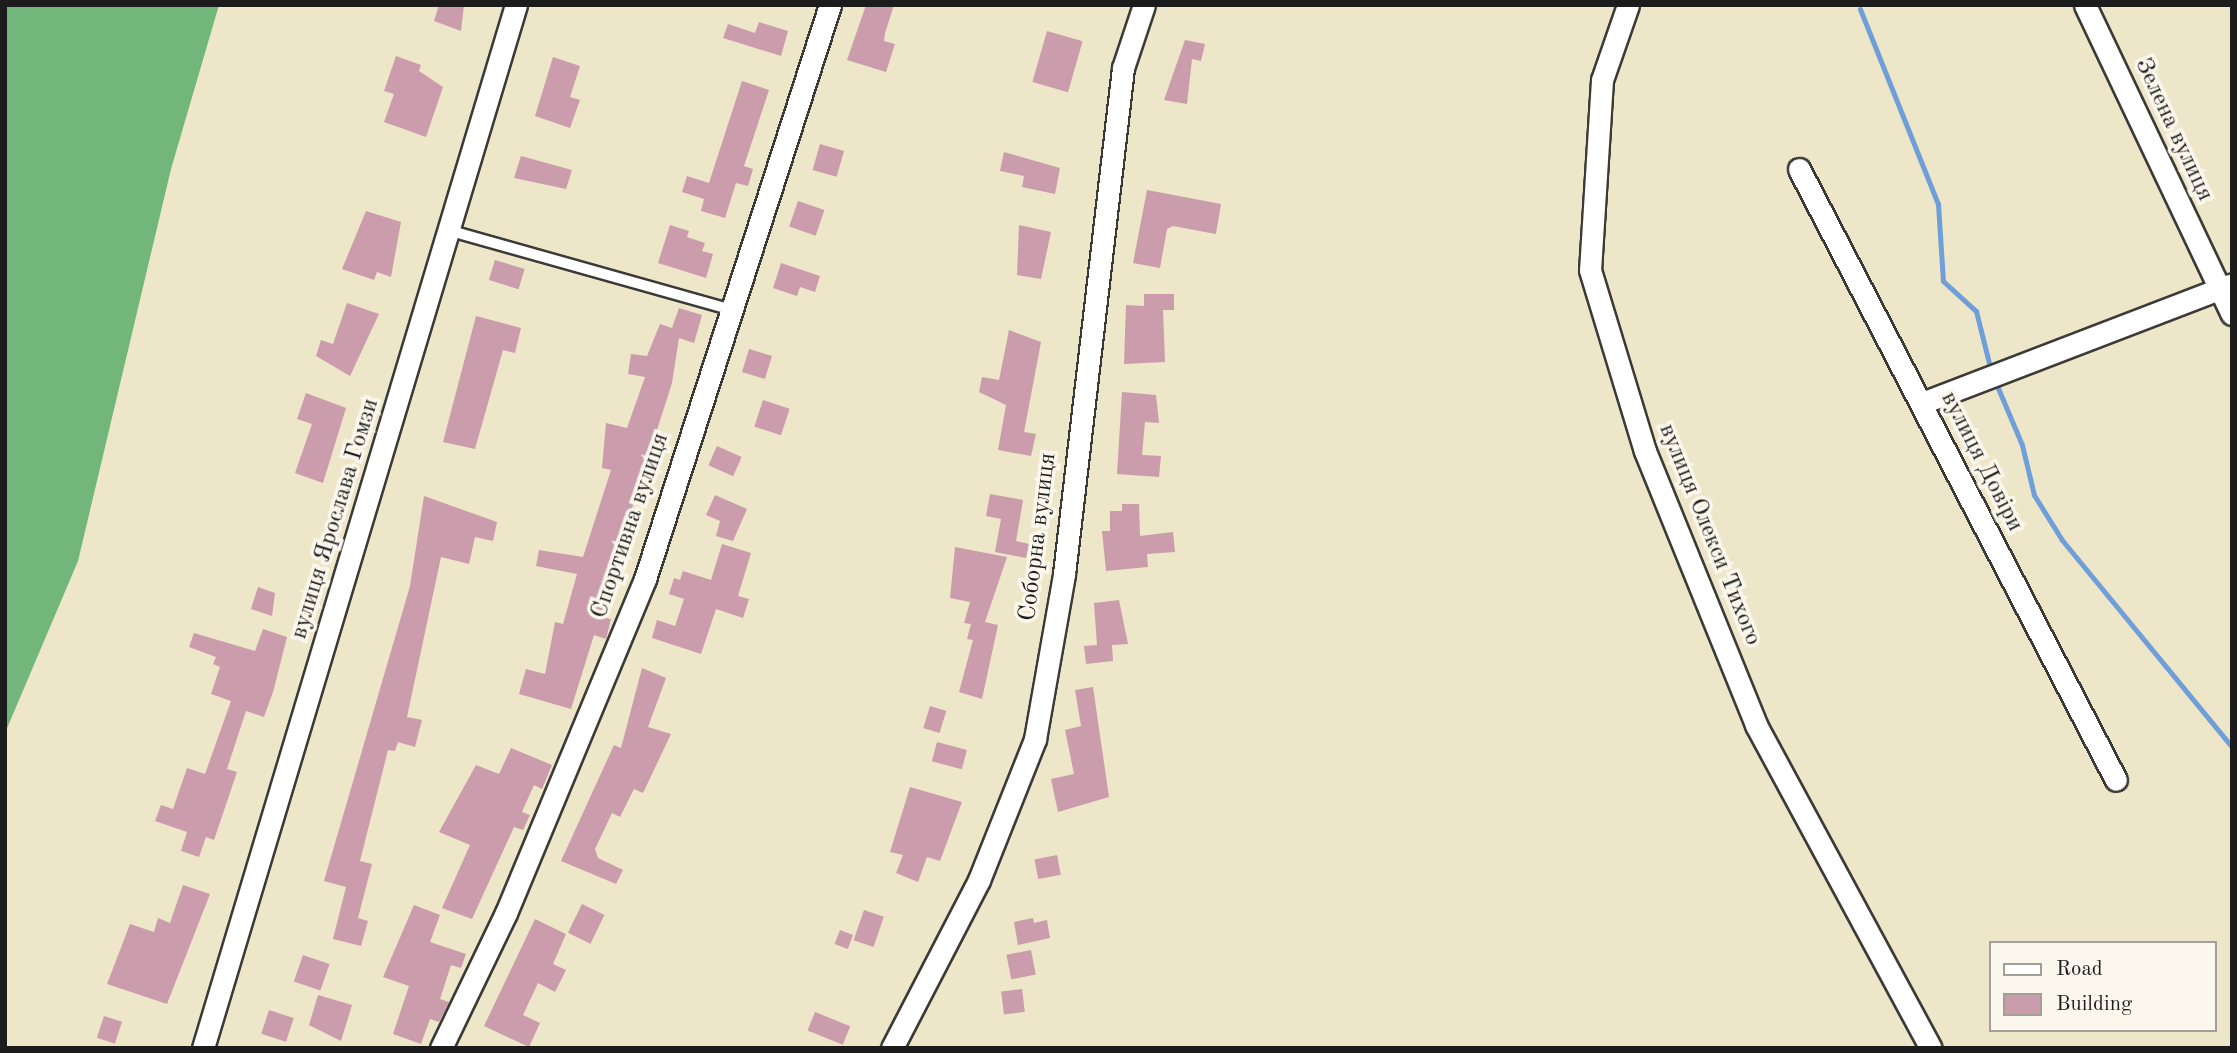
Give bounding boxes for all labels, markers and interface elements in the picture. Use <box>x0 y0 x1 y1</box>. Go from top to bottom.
street label: Зелена вулиця <box>2127 54 2219 206</box>
street label: вулиця Довіри <box>1933 387 2029 537</box>
street label: вулиця Ярослава Гомзи <box>286 395 386 643</box>
street label: вулиця Олекси Тихого <box>1651 420 1767 650</box>
street label: Спортивна вулиця <box>586 429 676 623</box>
street label: Соборна вулиця <box>1014 451 1064 623</box>
legend <box>1988 941 2216 1032</box>
text: Road <box>2056 959 2103 980</box>
text: Building <box>2056 994 2132 1015</box>

